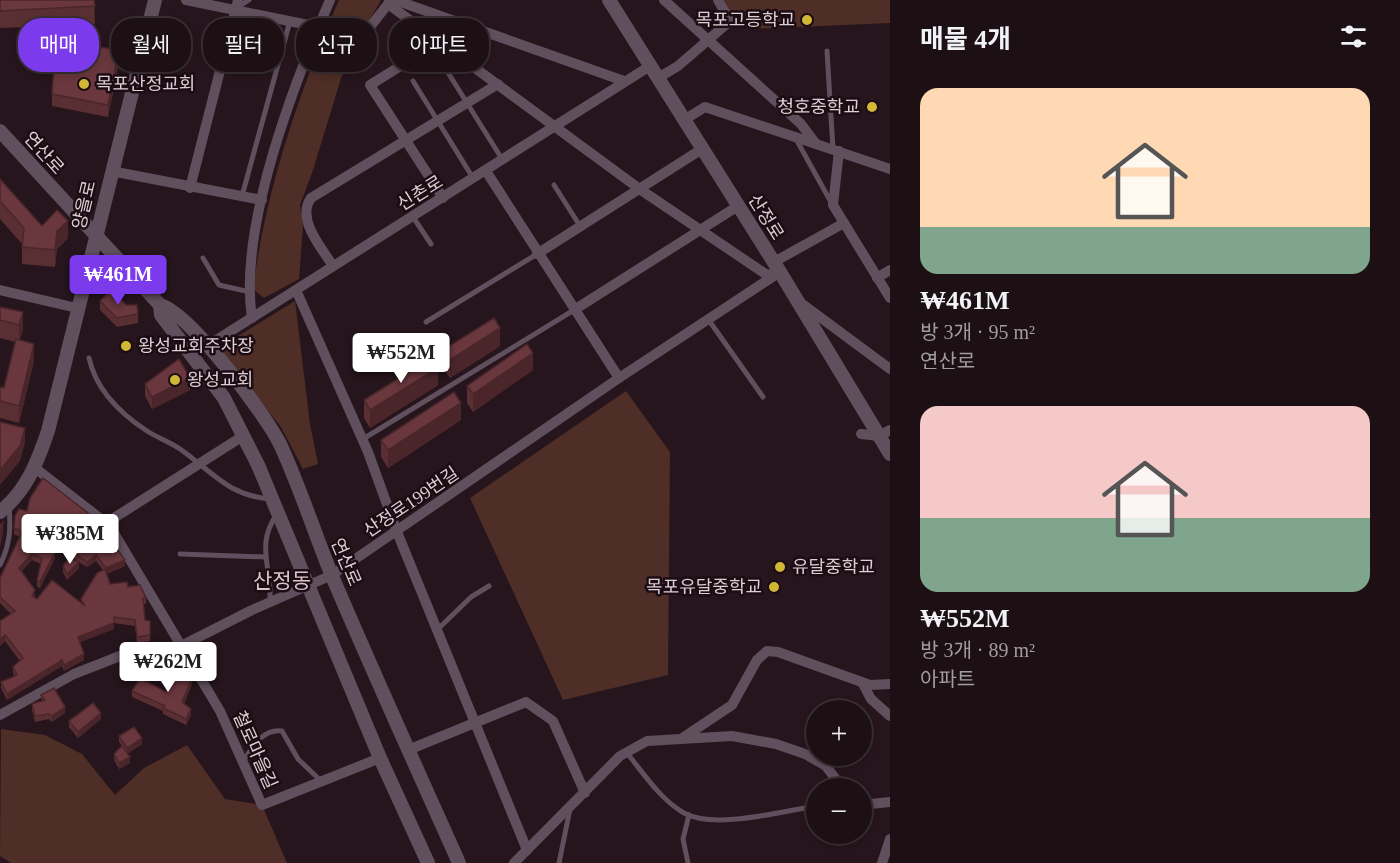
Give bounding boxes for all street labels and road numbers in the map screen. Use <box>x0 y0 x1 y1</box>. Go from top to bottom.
street label: 연산로 <box>20 128 68 178</box>
street label: 신촌로 <box>394 171 446 215</box>
street label: 양을로 <box>69 179 99 231</box>
street label: 산정로 <box>744 191 788 243</box>
street label: 산정로199번길 <box>360 463 462 541</box>
street label: 연산로 <box>327 535 365 589</box>
street label: 철로마을길 <box>229 708 281 792</box>

